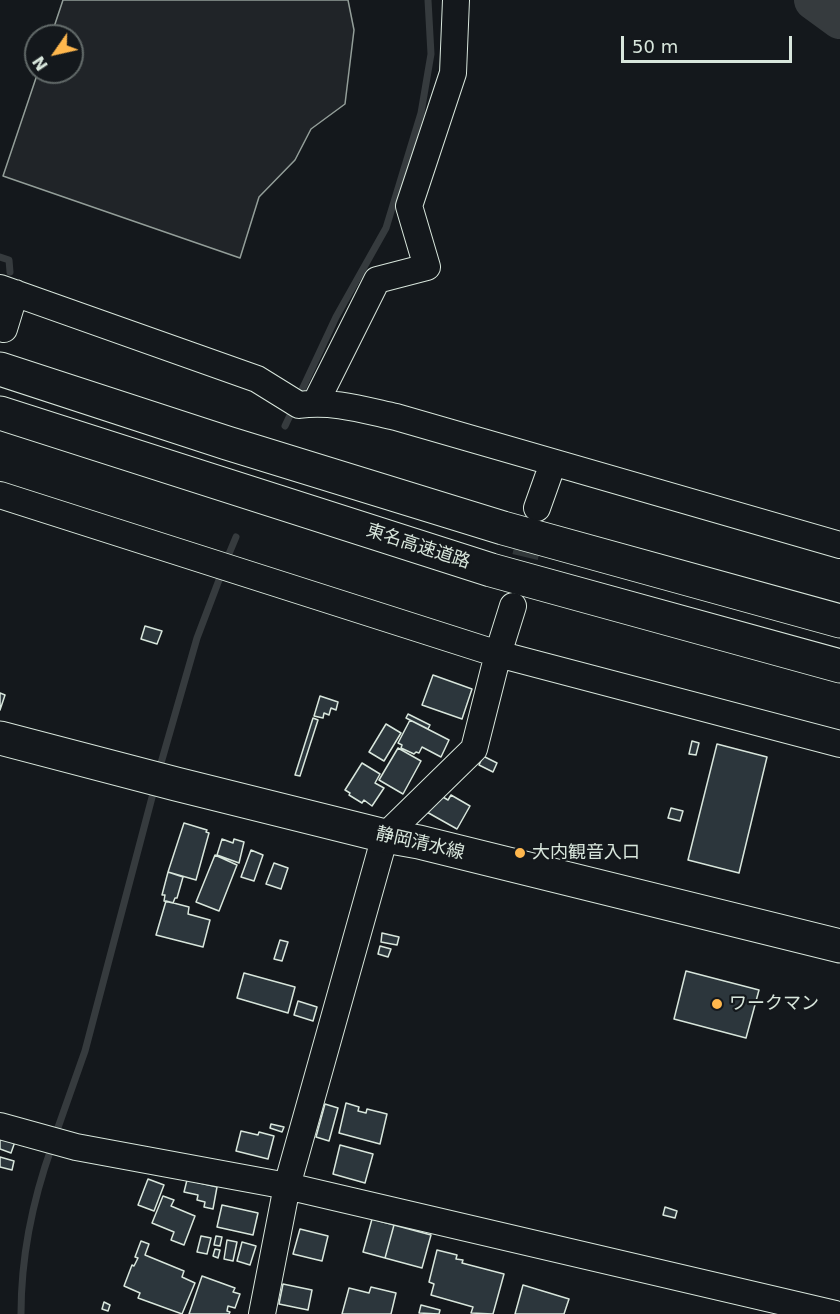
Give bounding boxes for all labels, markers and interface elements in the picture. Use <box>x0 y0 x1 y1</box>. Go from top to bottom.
north arrow <box>24 24 84 84</box>
scale bar <box>624 24 795 62</box>
text: 50 m <box>632 36 678 57</box>
text: N <box>29 52 52 74</box>
street label: 東名高速道路 <box>363 520 473 574</box>
street label: 静岡清水線 <box>374 823 466 865</box>
place label: 大内観音入口 <box>532 842 640 864</box>
marker: 大内観音入口 <box>513 846 527 860</box>
place label: ワークマン <box>729 993 819 1015</box>
marker: ワークマン <box>710 997 724 1011</box>

